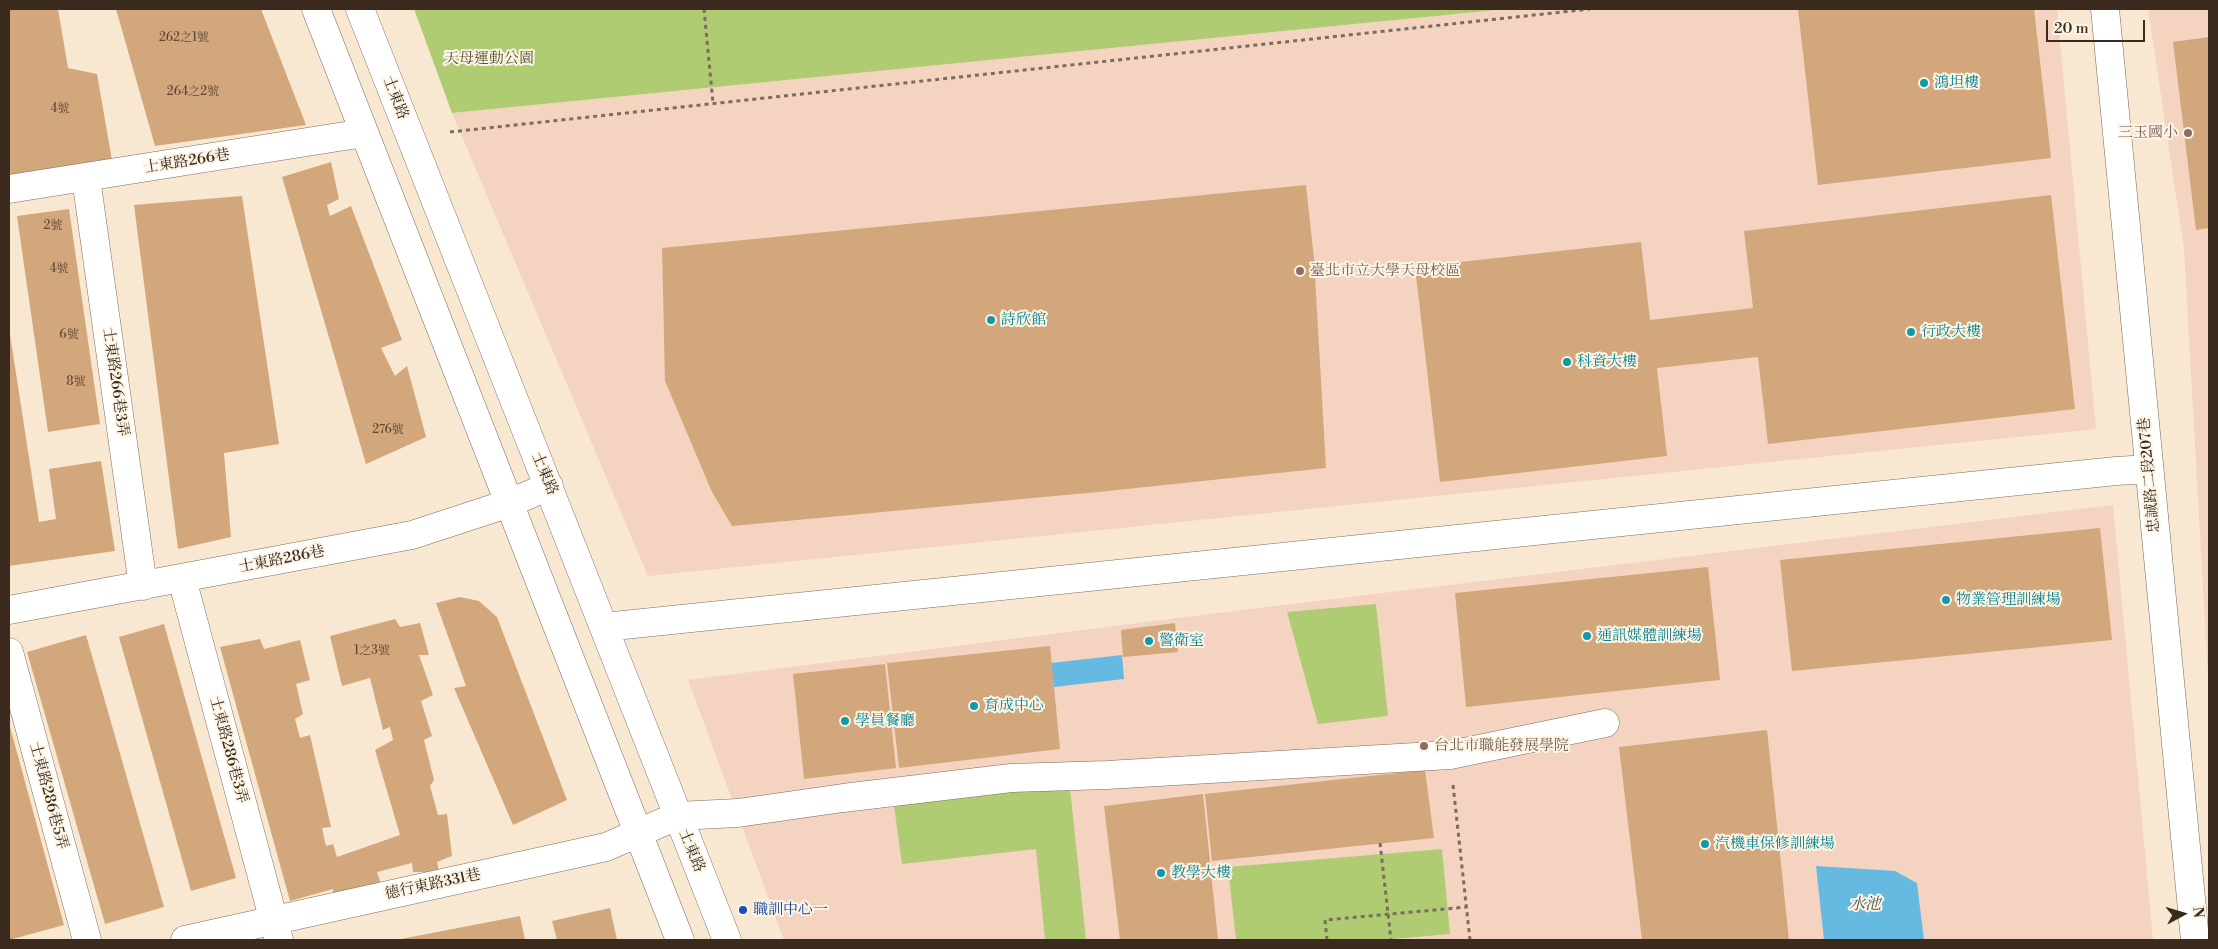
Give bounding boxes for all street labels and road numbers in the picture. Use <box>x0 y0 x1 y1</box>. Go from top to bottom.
street label: 士東路 <box>379 74 411 122</box>
street label: 士東路266巷 <box>143 146 231 178</box>
street label: 士東路266巷3弄 <box>98 326 132 438</box>
street label: 忠誠路二段207巷 <box>2136 416 2164 534</box>
street label: 士東路 <box>527 450 561 498</box>
street label: 士東路286巷 <box>238 543 326 577</box>
street label: 士東路286巷3弄 <box>205 694 251 806</box>
street label: 士東路286巷5弄 <box>25 740 71 852</box>
street label: 士東路 <box>674 827 708 875</box>
street label: 德行東路331巷 <box>383 866 483 904</box>

